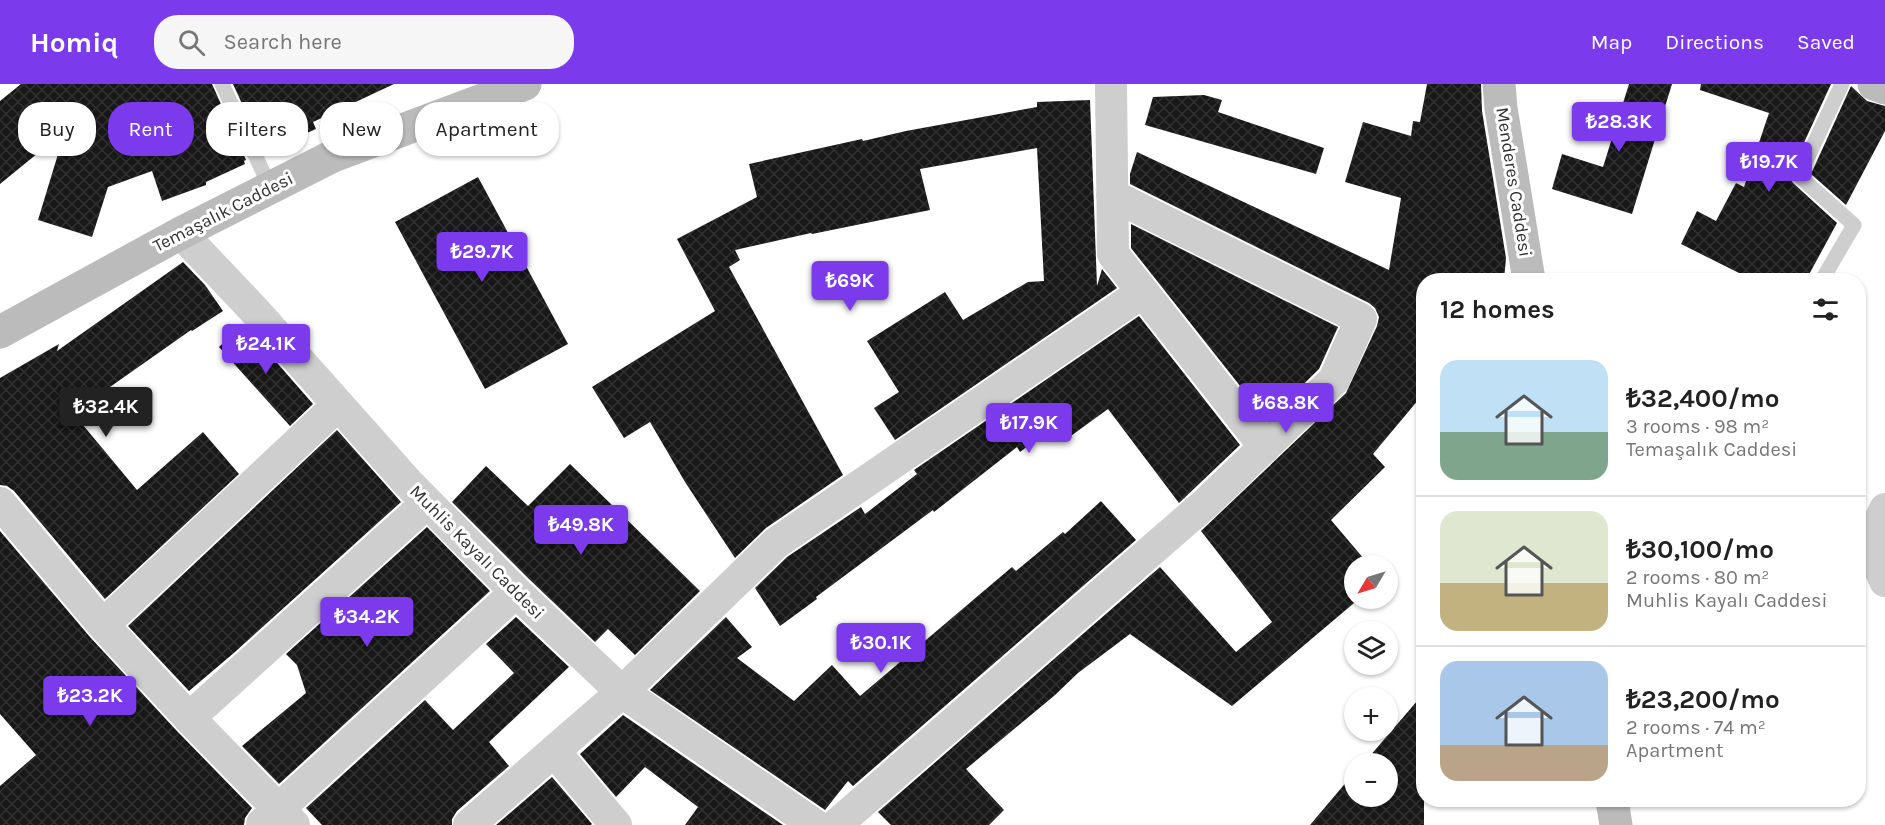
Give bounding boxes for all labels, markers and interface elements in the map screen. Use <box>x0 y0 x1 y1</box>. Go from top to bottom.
search box <box>154 15 574 69</box>
text: Homiq <box>30 26 118 59</box>
icon: search <box>175 26 208 59</box>
text: Search here <box>223 29 342 55</box>
text: Map <box>1591 30 1632 54</box>
text: Directions <box>1665 30 1764 54</box>
text: Saved <box>1797 30 1855 54</box>
chip: Buy <box>18 102 96 156</box>
chip: Rent <box>108 102 194 156</box>
chip: Filters <box>206 102 308 156</box>
chip: New <box>320 102 403 156</box>
chip: Apartment <box>415 102 559 156</box>
pin: ₺28.3K <box>1570 102 1668 153</box>
street label: Menderes Caddesi <box>1491 106 1537 258</box>
text: ₺28.3K <box>1586 110 1652 133</box>
pin: ₺19.7K <box>1720 142 1818 193</box>
text: ₺19.7K <box>1740 150 1798 173</box>
street label: Temaşalık Caddesi <box>149 167 297 257</box>
pin: ₺29.7K <box>433 232 531 283</box>
text: ₺29.7K <box>450 240 514 263</box>
pin: ₺69K <box>814 261 886 312</box>
text: ₺69K <box>826 269 874 292</box>
icon: filters <box>1809 293 1842 326</box>
text: 12 homes <box>1440 294 1555 325</box>
pin: ₺24.1K <box>217 324 315 375</box>
text: ₺24.1K <box>236 332 296 355</box>
pin: ₺68.8K <box>1237 383 1335 434</box>
text: ₺32,400/mo <box>1626 383 1779 414</box>
icon: home <box>1488 384 1560 456</box>
pin: ₺32.4K <box>57 387 155 438</box>
text: ₺68.8K <box>1253 391 1319 414</box>
text: ₺32.4K <box>73 395 139 418</box>
pin: ₺17.9K <box>980 403 1078 454</box>
text: ₺17.9K <box>1000 411 1058 434</box>
text: 3 rooms · 98 m² <box>1626 415 1769 438</box>
text: Temaşalık Caddesi <box>1626 438 1797 461</box>
street label: Muhlis Kayalı Caddesi <box>405 480 549 624</box>
pin: ₺49.8K <box>532 505 630 556</box>
text: ₺49.8K <box>548 513 614 536</box>
text: ₺30,100/mo <box>1626 534 1774 565</box>
icon: home <box>1488 535 1560 607</box>
north arrow <box>1344 555 1398 609</box>
map controls <box>1344 555 1398 807</box>
text: 2 rooms · 80 m² <box>1626 566 1769 589</box>
text: Muhlis Kayalı Caddesi <box>1626 589 1827 612</box>
pin: ₺34.2K <box>318 597 416 648</box>
text: ₺34.2K <box>334 605 400 628</box>
button: layers <box>1344 621 1398 675</box>
pin: ₺30.1K <box>832 623 930 674</box>
text: ₺30.1K <box>850 631 912 654</box>
pin: ₺23.2K <box>41 676 139 727</box>
text: ₺23.2K <box>57 684 123 707</box>
text: ₺23,200/mo <box>1626 684 1780 715</box>
icon: home <box>1488 685 1560 757</box>
button: + <box>1344 687 1398 741</box>
text: 2 rooms · 74 m² <box>1626 716 1766 739</box>
text: Apartment <box>1626 739 1724 762</box>
button: − <box>1344 753 1398 807</box>

